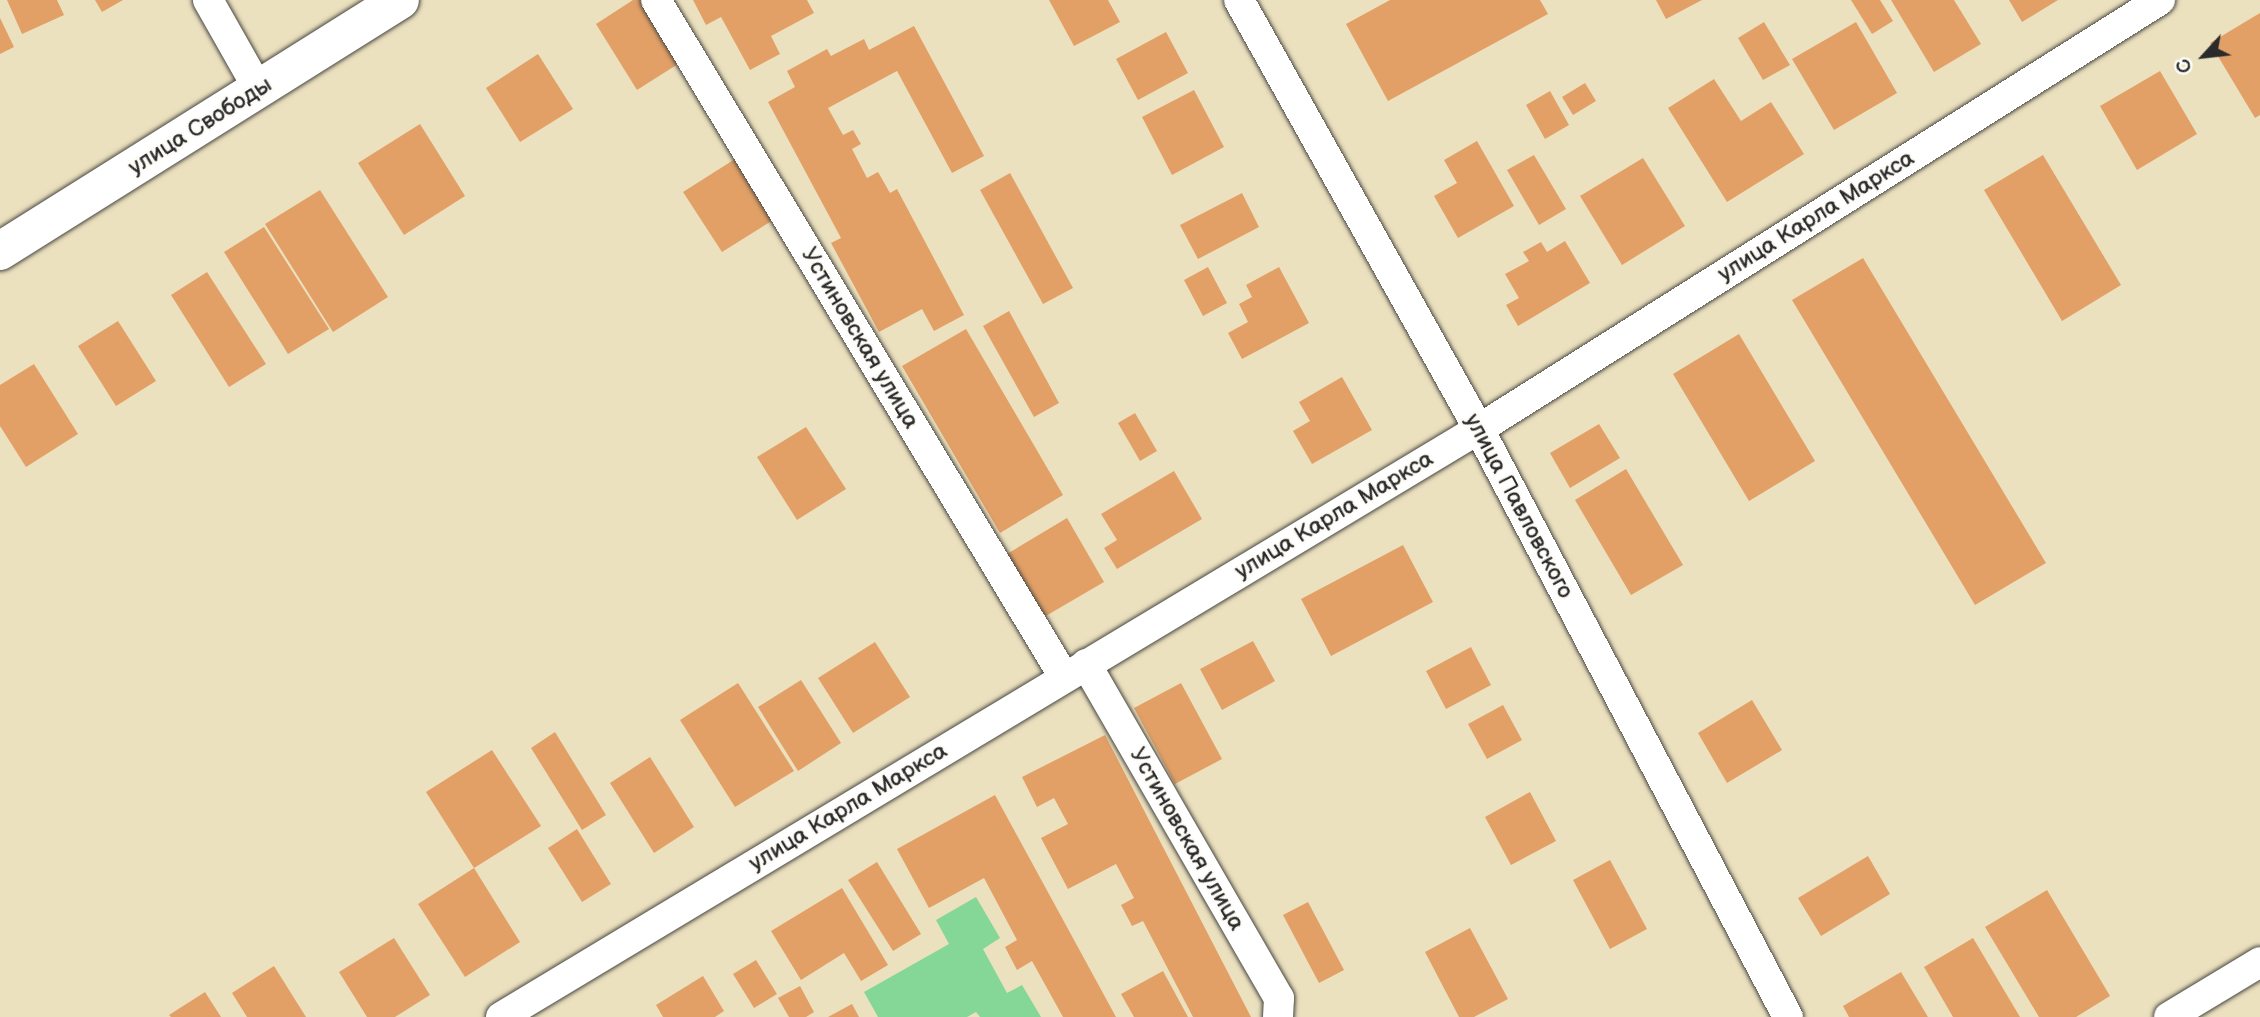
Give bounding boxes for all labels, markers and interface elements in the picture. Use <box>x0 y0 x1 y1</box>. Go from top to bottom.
north arrow <box>2169 21 2239 91</box>
text: С <box>2172 55 2198 77</box>
street label: улица Свободы <box>123 71 277 181</box>
street label: улица Карла Маркса <box>1713 144 1919 288</box>
street label: Устиновская улица <box>795 243 925 433</box>
street label: улица Павловского <box>1459 409 1579 603</box>
street label: улица Карла Маркса <box>1230 445 1438 585</box>
street label: улица Карла Маркса <box>744 737 952 877</box>
street label: Устиновская улица <box>1123 743 1251 935</box>

